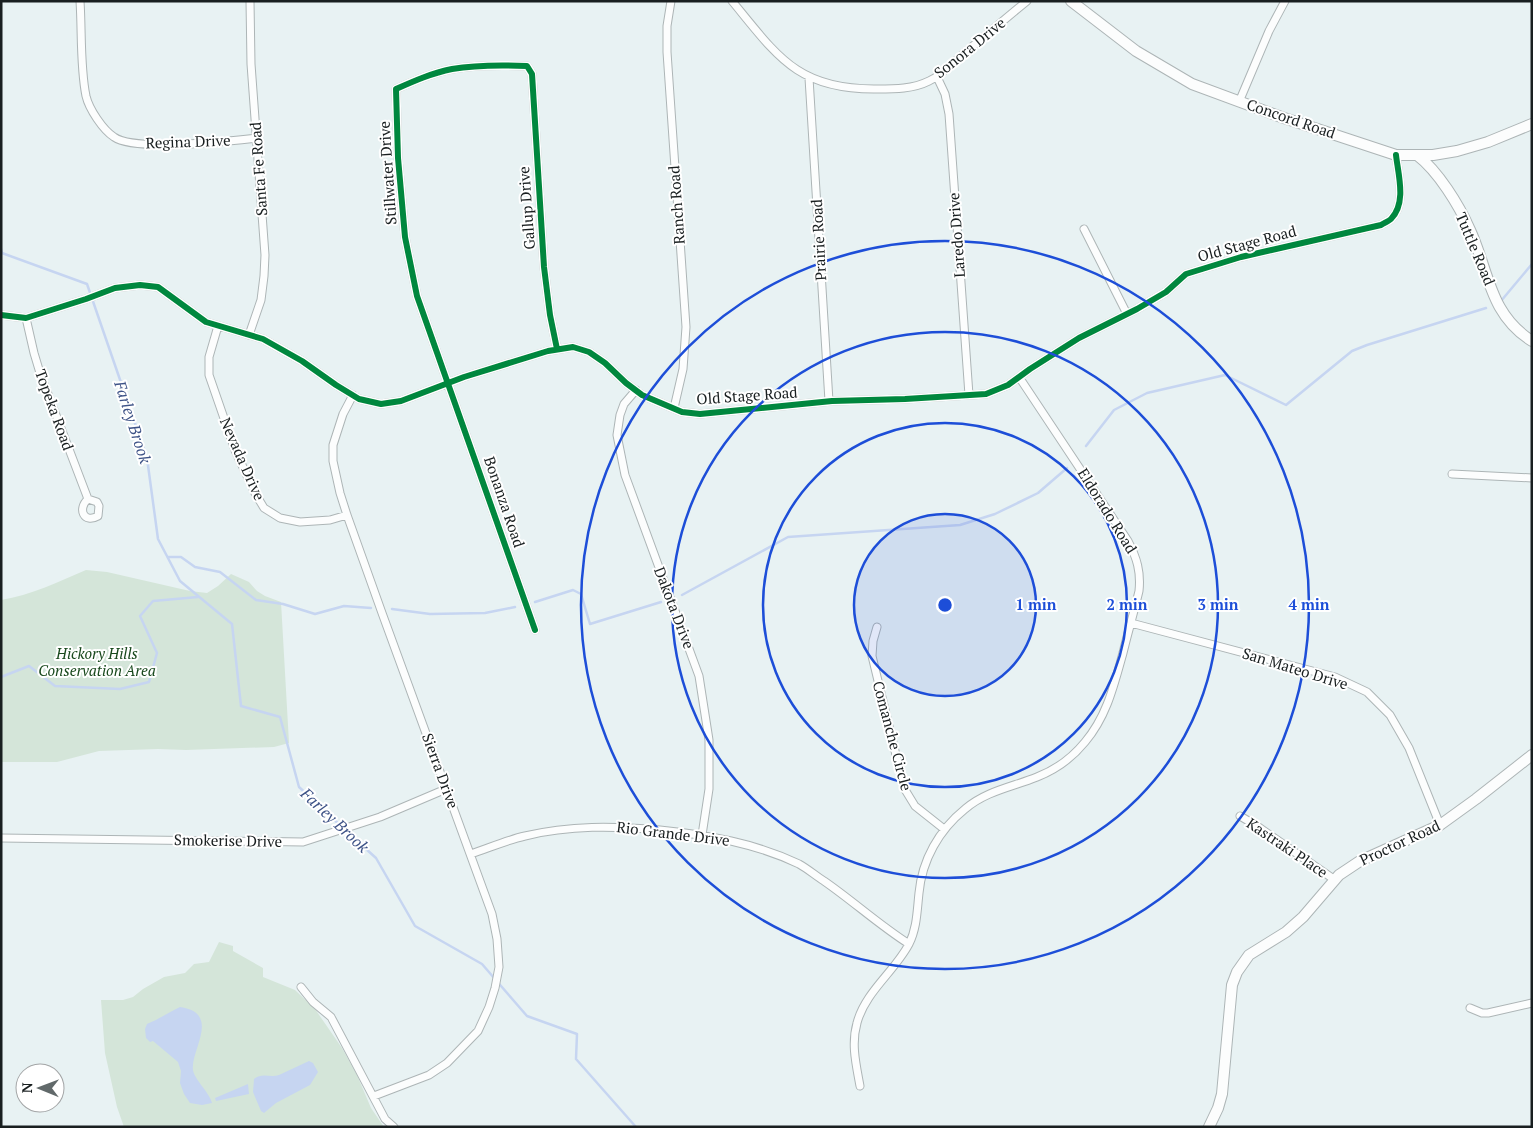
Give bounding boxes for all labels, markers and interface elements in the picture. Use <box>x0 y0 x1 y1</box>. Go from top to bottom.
street label: Sonora Drive <box>930 12 1009 82</box>
street label: Concord Road <box>1244 94 1338 143</box>
street label: Santa Fe Road <box>245 121 271 217</box>
street label: Stillwater Drive <box>373 121 401 226</box>
street label: Regina Drive <box>145 130 231 152</box>
street label: Ranch Road <box>663 165 689 245</box>
street label: Gallup Drive <box>513 166 539 250</box>
street label: Laredo Drive <box>943 192 969 278</box>
street label: Prairie Road <box>806 199 830 281</box>
street label: Tuttle Road <box>1452 209 1500 288</box>
street label: Old Stage Road <box>1195 220 1298 266</box>
street label: Topeka Road <box>31 366 79 453</box>
water label: Farley Brook <box>109 377 157 467</box>
street label: Old Stage Road <box>696 381 798 409</box>
street label: Nevada Drive <box>216 414 270 503</box>
street label: Bonanza Road <box>480 454 530 550</box>
street label: Eldorado Road <box>1074 464 1142 557</box>
street label: Dakota Drive <box>650 564 700 652</box>
text: 1 min <box>1015 594 1057 614</box>
text: 2 min <box>1106 594 1148 614</box>
text: 3 min <box>1197 594 1239 614</box>
text: 4 min <box>1288 594 1330 614</box>
centre of rings <box>936 596 954 614</box>
street label: San Mateo Drive <box>1240 642 1351 694</box>
park label: Hickory Hills Conservation Area <box>38 643 156 680</box>
street label: Comanche Circle <box>869 679 917 793</box>
street label: Sierra Drive <box>418 730 464 811</box>
water label: Farley Brook <box>295 782 374 858</box>
street label: Kastraki Place <box>1243 813 1332 882</box>
street label: Proctor Road <box>1356 815 1443 869</box>
street label: Rio Grande Drive <box>615 816 731 850</box>
street label: Smokerise Drive <box>174 829 282 851</box>
north arrow <box>15 1063 65 1113</box>
text: N <box>17 1082 36 1093</box>

